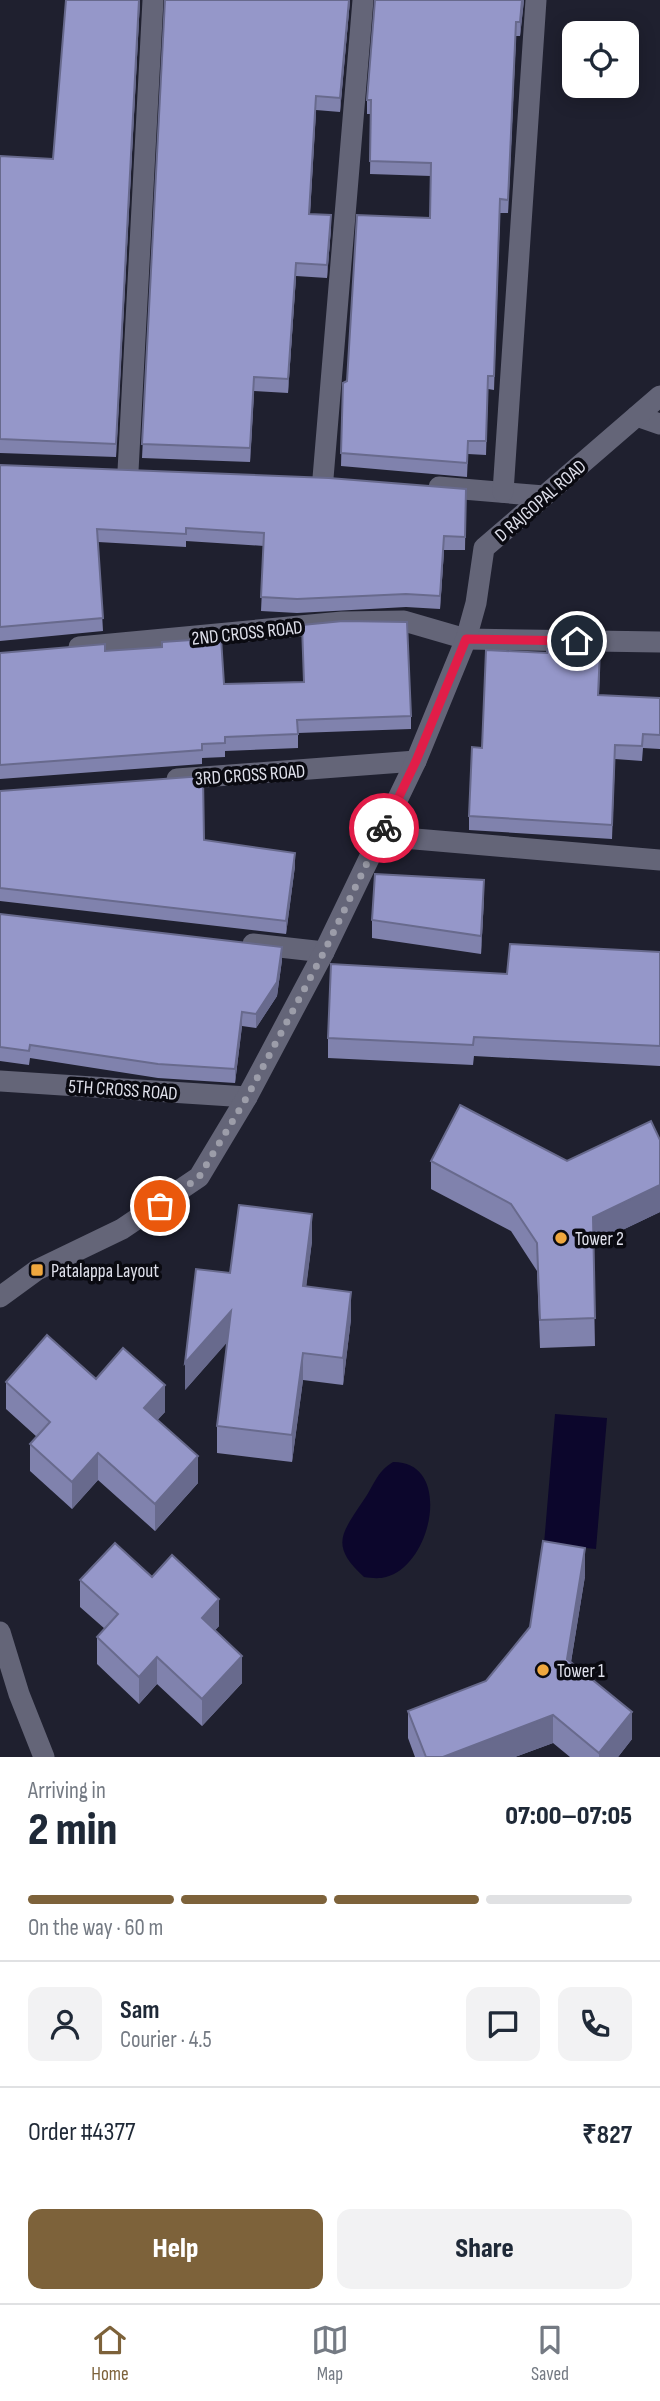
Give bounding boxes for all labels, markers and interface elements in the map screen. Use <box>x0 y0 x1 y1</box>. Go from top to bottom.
map controls <box>562 21 639 98</box>
button: locate <box>562 21 639 98</box>
street label: D RAJGOPAL ROAD <box>491 455 591 547</box>
pin <box>547 611 607 671</box>
street label: 2ND CROSS ROAD <box>191 616 304 651</box>
icon: home <box>558 622 596 660</box>
street label: 3RD CROSS ROAD <box>194 760 306 791</box>
courier <box>349 793 419 863</box>
icon: bike <box>365 809 403 847</box>
street label: 5TH CROSS ROAD <box>67 1075 178 1106</box>
pin <box>130 1176 190 1236</box>
icon: bag <box>141 1187 179 1225</box>
place label: Tower 2 <box>575 1228 624 1251</box>
marker: Tower 2 <box>553 1230 569 1246</box>
place label: Patalappa Layout <box>51 1260 159 1283</box>
marker: Patalappa Layout <box>29 1262 45 1278</box>
place label: Tower 1 <box>557 1660 605 1683</box>
marker: Tower 1 <box>535 1662 551 1678</box>
text: Arriving in <box>28 1777 106 1805</box>
text: 07:00–07:05 <box>505 1801 632 1832</box>
text: 2 min <box>28 1803 117 1858</box>
text: On the way · 60 m <box>28 1914 163 1942</box>
button: person <box>28 1987 102 2061</box>
button: chat <box>466 1987 540 2061</box>
button: phone <box>558 1987 632 2061</box>
text: Sam <box>120 1995 160 2026</box>
text: Courier · 4.5 <box>120 2026 212 2054</box>
text: Order #4377 <box>28 2117 135 2148</box>
text: ₹827 <box>582 2120 632 2151</box>
button: Help <box>28 2209 323 2289</box>
button: Share <box>337 2209 632 2289</box>
tab: Home <box>91 2321 129 2386</box>
tab: Map <box>311 2321 349 2386</box>
tab: Saved <box>531 2321 569 2386</box>

